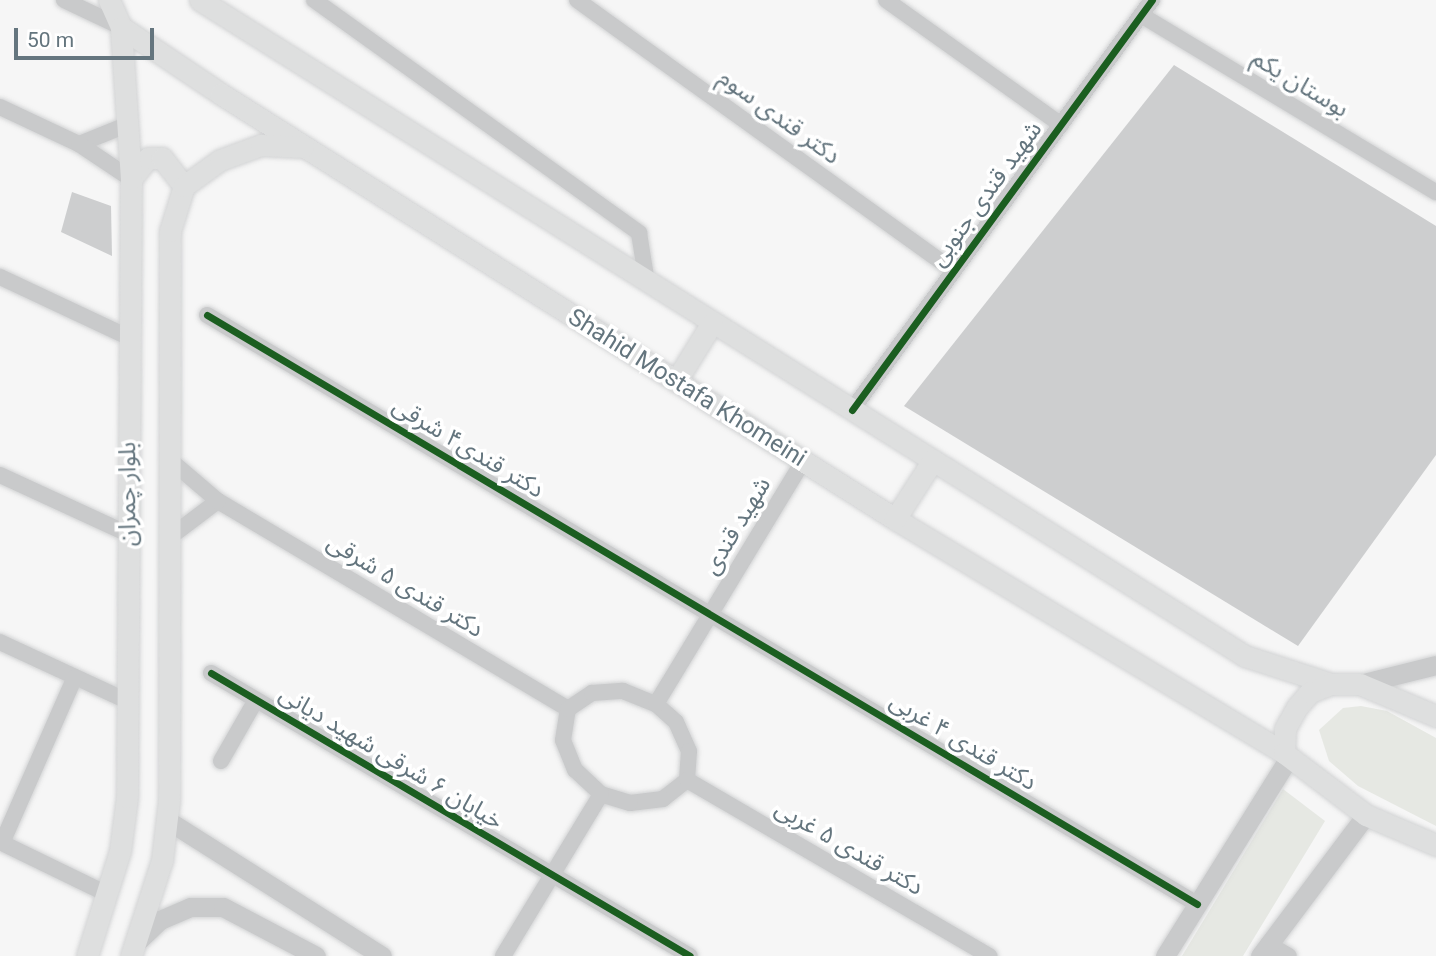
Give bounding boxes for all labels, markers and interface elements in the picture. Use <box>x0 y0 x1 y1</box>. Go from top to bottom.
scale bar <box>18 14 158 58</box>
text: 50 m <box>27 28 74 52</box>
street label: بوستان یکم <box>1246 44 1354 124</box>
street label: دکتر قندی سوم <box>713 63 845 171</box>
street label: شهید قندی جنوبی <box>924 116 1048 272</box>
street label: Shahid Mostafa Khomeini <box>563 303 811 473</box>
street label: دکتر قندی۴ شرقی <box>387 392 549 504</box>
street label: بلوار چمران <box>114 442 142 546</box>
street label: شهید قندی <box>697 472 777 580</box>
street label: دکتر قندی ۵ شرقی <box>322 528 488 644</box>
street label: خیابان ۶ شرقی شهید دیانی <box>274 680 508 836</box>
street label: دکتر قندی ۴ غربی <box>884 687 1042 797</box>
street label: دکتر قندی ۵ غربی <box>770 794 928 902</box>

